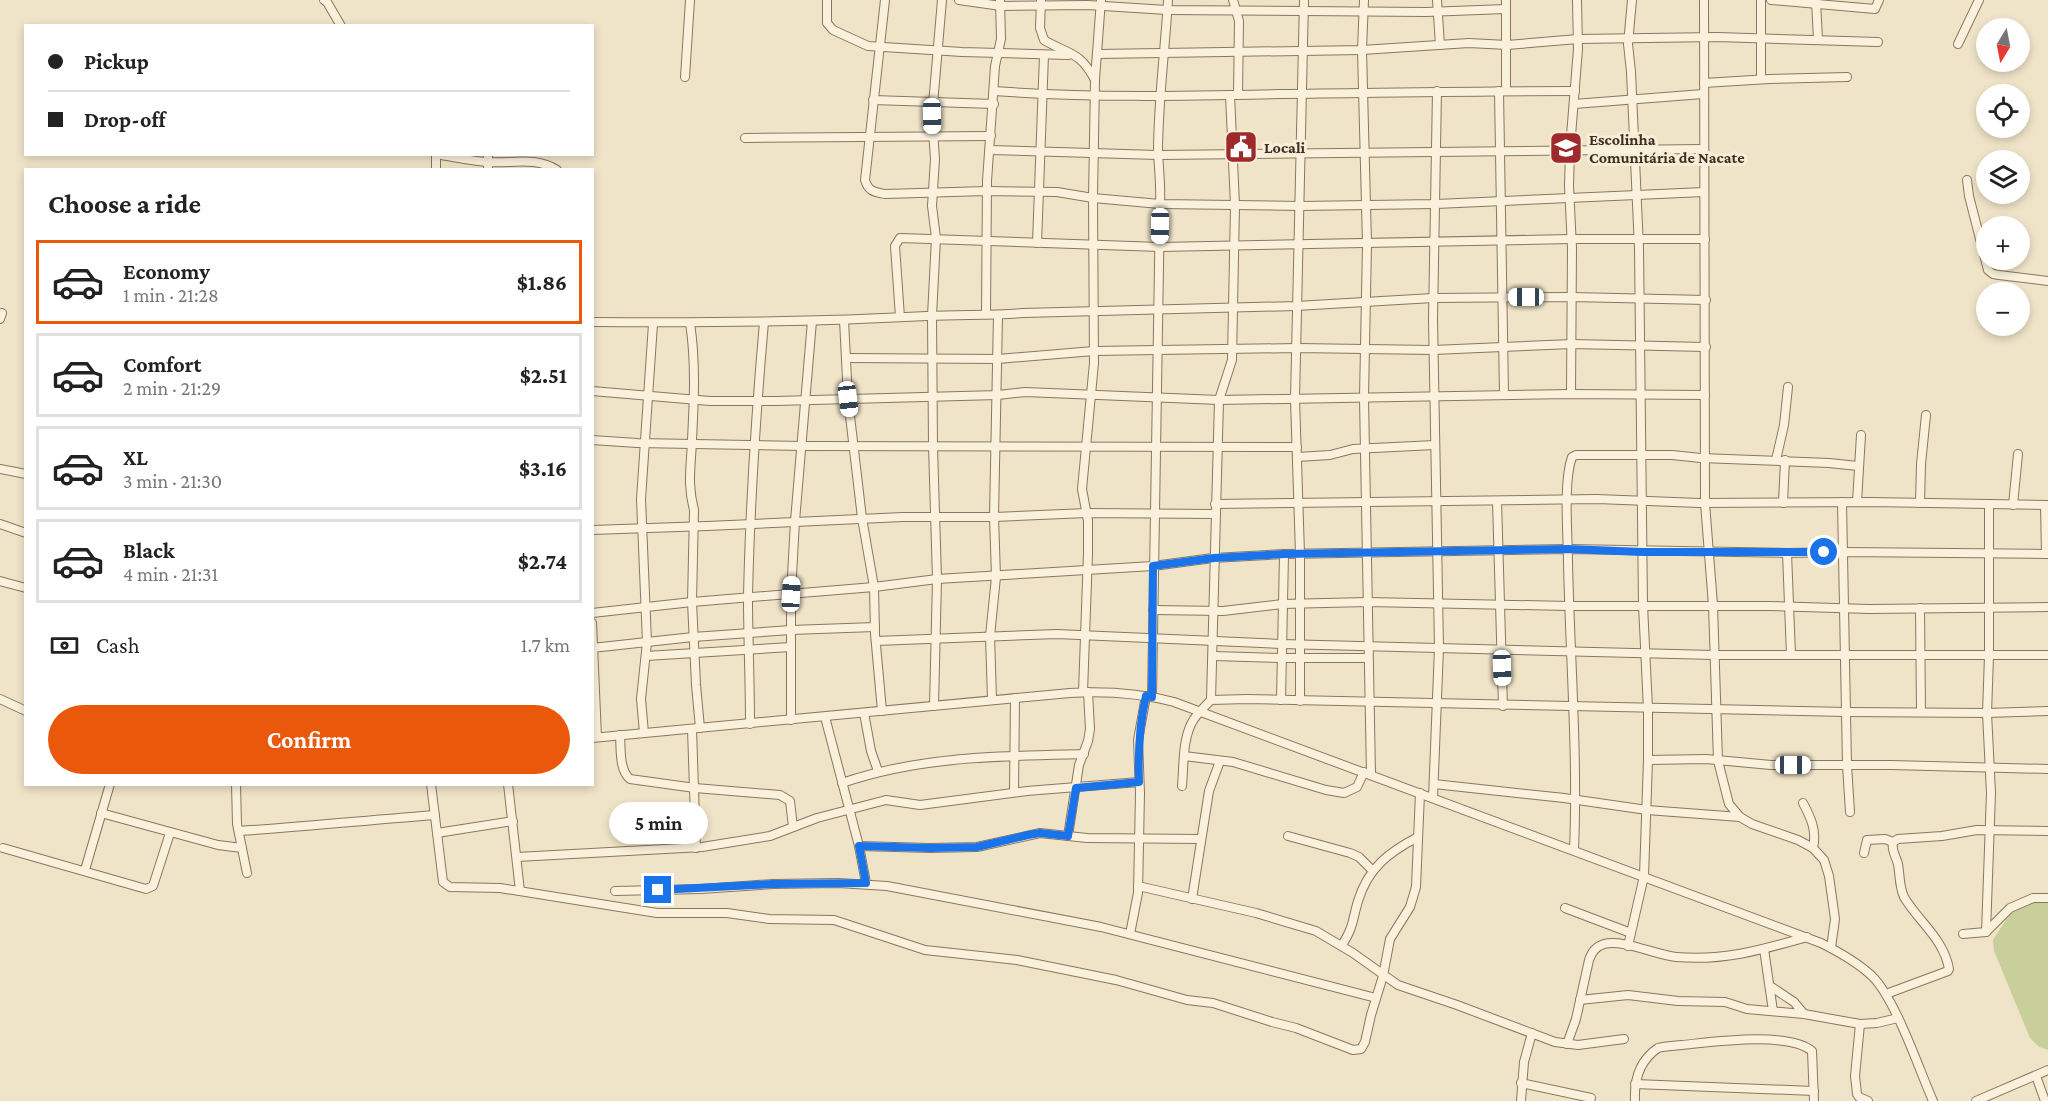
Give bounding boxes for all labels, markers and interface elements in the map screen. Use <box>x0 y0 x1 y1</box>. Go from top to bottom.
north arrow <box>1976 18 2030 72</box>
map controls <box>1976 18 2030 336</box>
text: Pickup <box>84 49 149 74</box>
button: locate <box>1976 84 2030 138</box>
car <box>923 98 941 134</box>
text: Drop-off <box>84 107 166 132</box>
public building icon: Locali <box>1223 129 1259 165</box>
school or university icon: Escolinha Comunitária de Nacate <box>1548 130 1584 166</box>
place label: Escolinha Comunitária de Nacate <box>1589 131 1745 166</box>
place label: Locali <box>1264 139 1306 156</box>
button: layers <box>1976 150 2030 204</box>
text: Choose a ride <box>48 189 201 219</box>
car <box>1151 208 1169 244</box>
button: + <box>1976 216 2030 270</box>
icon: car <box>51 255 105 309</box>
text: Economy <box>123 259 210 284</box>
text: $1.86 <box>517 270 567 295</box>
button: − <box>1976 282 2030 336</box>
text: 1 min · 21:28 <box>123 284 219 306</box>
car <box>1508 288 1544 306</box>
icon: car <box>51 348 105 402</box>
text: Comfort <box>123 352 201 377</box>
text: $2.51 <box>520 363 567 388</box>
text: 2 min · 21:29 <box>123 377 221 399</box>
car <box>837 380 859 418</box>
icon: car <box>51 441 105 495</box>
text: XL <box>123 445 148 470</box>
text: $3.16 <box>519 456 567 481</box>
text: 3 min · 21:30 <box>123 470 222 492</box>
icon: car <box>51 534 105 588</box>
text: Black <box>123 538 175 563</box>
route start <box>1810 538 1837 565</box>
text: $2.74 <box>518 549 567 574</box>
text: 4 min · 21:31 <box>123 563 218 585</box>
car <box>781 576 801 612</box>
icon: cash <box>48 629 81 662</box>
text: Cash <box>96 633 140 658</box>
text: 1.7 km <box>521 634 570 656</box>
car <box>1492 650 1512 686</box>
button: Confirm <box>48 705 570 774</box>
car <box>1775 756 1811 774</box>
callout: 5 min <box>608 803 708 845</box>
text: 5 min <box>635 812 682 834</box>
route end <box>644 876 671 903</box>

